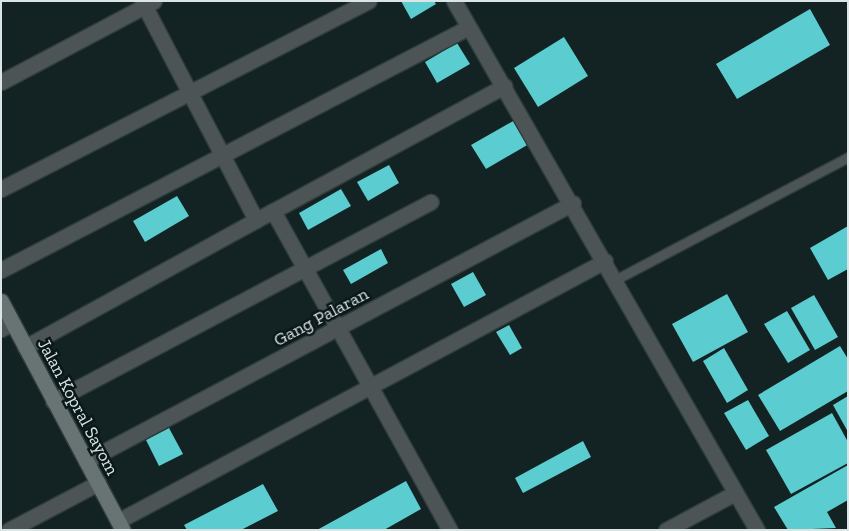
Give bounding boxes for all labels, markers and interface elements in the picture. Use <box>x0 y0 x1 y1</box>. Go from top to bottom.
street label: Gang Palaran <box>270 283 372 351</box>
street label: Jalan Kopral Sayom <box>33 335 123 479</box>

